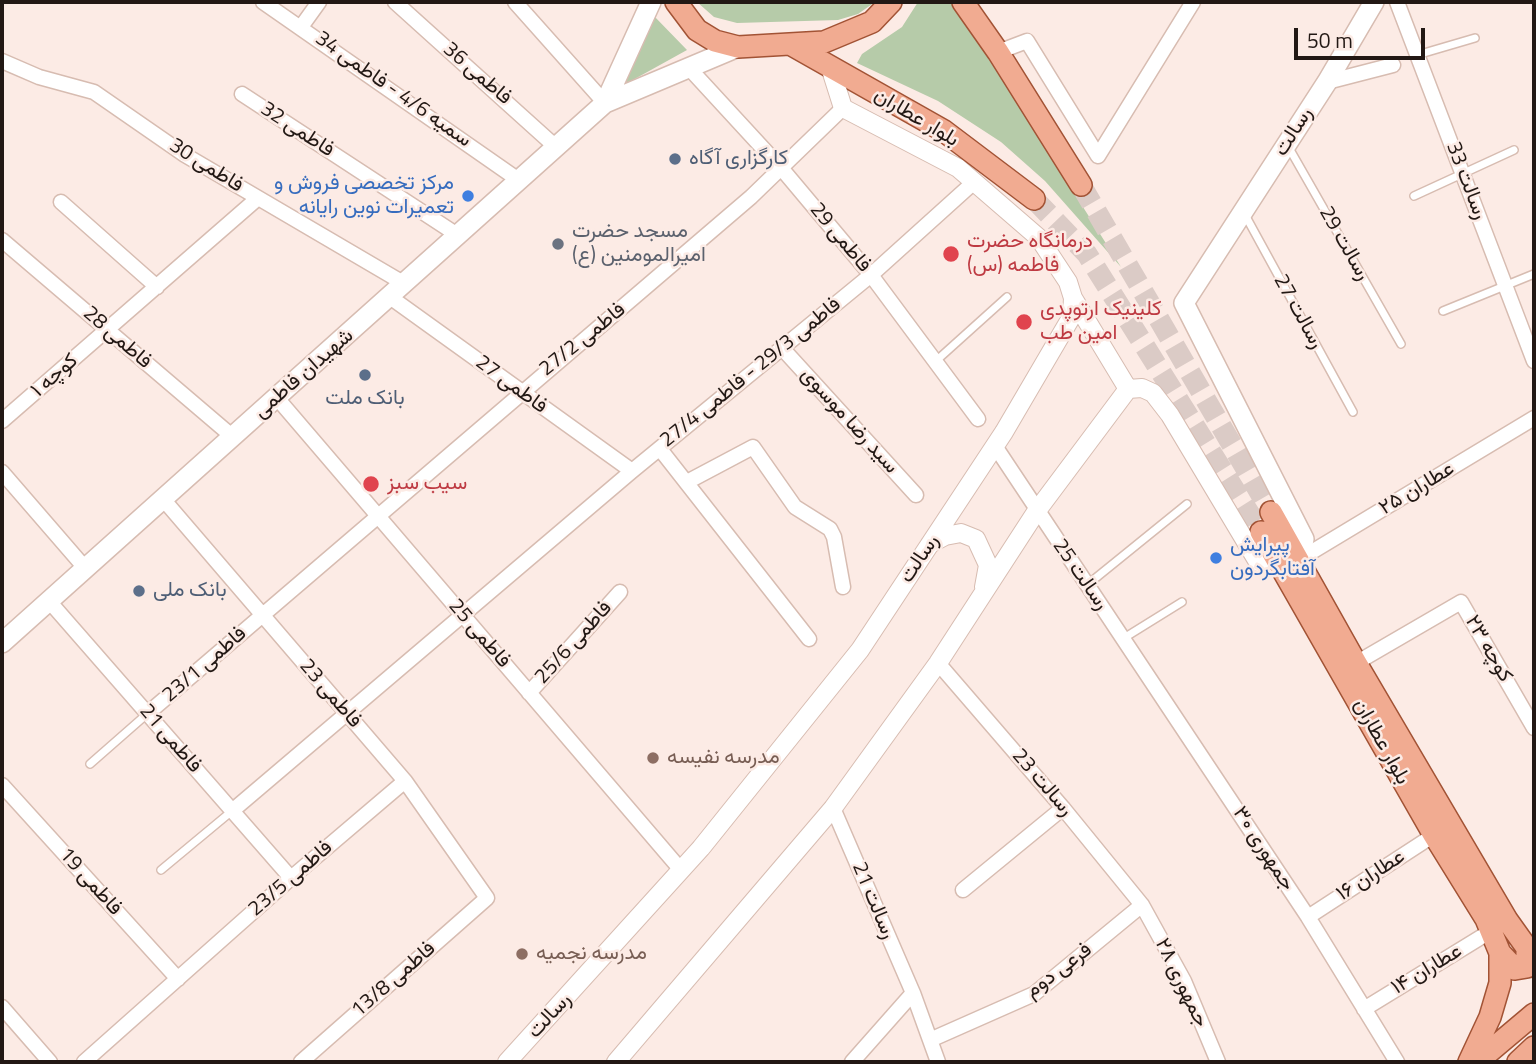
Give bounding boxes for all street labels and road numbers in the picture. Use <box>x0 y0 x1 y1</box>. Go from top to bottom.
street label: سمیه 4/6 - فاطمی 34 <box>310 27 476 153</box>
street label: فاطمی 36 <box>437 37 517 111</box>
street label: بلوار عطاران <box>869 83 963 153</box>
street label: فاطمی 32 <box>255 97 339 163</box>
street label: رسالت <box>1269 103 1319 161</box>
street label: فاطمی 30 <box>164 133 248 199</box>
street label: رسالت 33 <box>1440 139 1492 223</box>
street label: فاطمی 29 <box>804 198 876 278</box>
street label: رسالت 29 <box>1313 202 1375 286</box>
street label: رسالت 27 <box>1267 270 1329 354</box>
street label: فاطمی 29/3 - فاطمی 27/4 <box>656 292 846 454</box>
street label: فاطمی 27/2 <box>535 298 631 382</box>
street label: فاطمی 28 <box>77 301 157 375</box>
street label: شهیدان فاطمی <box>249 324 359 424</box>
street label: کوچه ۱ <box>26 349 84 403</box>
street label: فاطمی 27 <box>470 350 552 420</box>
street label: سید رضا موسوی <box>795 363 903 479</box>
street label: عطاران ۲۵ <box>1375 457 1459 521</box>
street label: رسالت <box>895 530 945 588</box>
street label: رسالت 25 <box>1046 534 1114 616</box>
street label: فاطمی 25 <box>442 594 516 674</box>
street label: فاطمی 25/6 <box>530 596 618 690</box>
street label: کوچه ۲۳ <box>1459 611 1517 687</box>
street label: فاطمی 23/1 <box>158 622 252 708</box>
street label: فاطمی 23 <box>293 654 367 734</box>
street label: بلوار عطاران <box>1347 695 1415 789</box>
street label: فاطمی 21 <box>133 699 207 779</box>
street label: رسالت 23 <box>1006 744 1078 822</box>
street label: جمهوری ۳۰ <box>1227 802 1299 896</box>
street label: فاطمی 23/5 <box>244 836 338 922</box>
street label: فاطمی 19 <box>53 843 127 921</box>
street label: عطاران ۱۶ <box>1332 845 1410 907</box>
street label: رسالت 21 <box>846 859 900 943</box>
street label: جمهوری ۲۸ <box>1149 934 1213 1032</box>
street label: فاطمی 13/8 <box>347 937 441 1023</box>
street label: فرعی دوم <box>1021 938 1097 1004</box>
street label: عطاران ۱۴ <box>1387 939 1467 1001</box>
street label: رسالت <box>523 988 577 1044</box>

